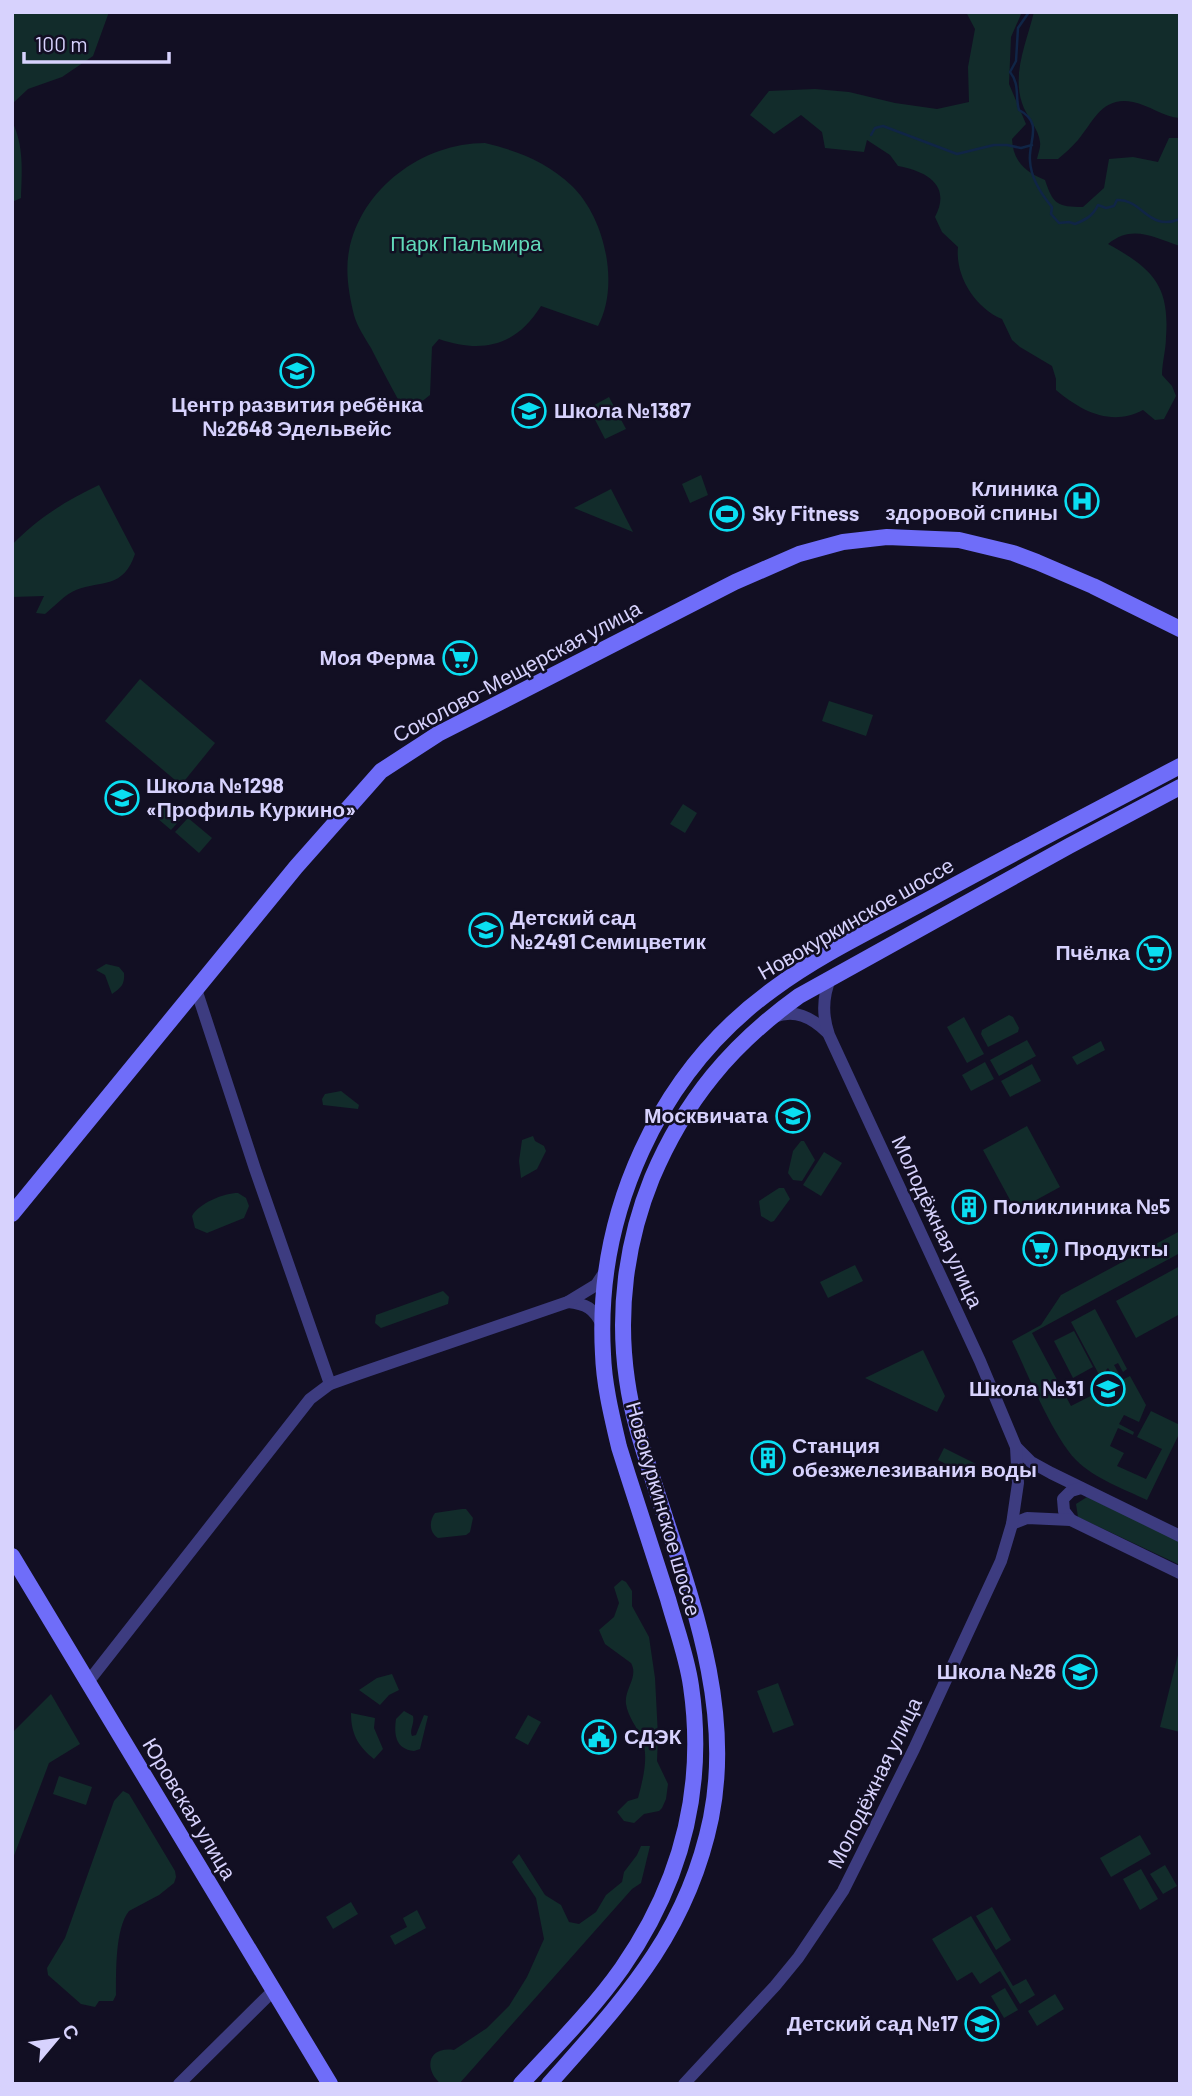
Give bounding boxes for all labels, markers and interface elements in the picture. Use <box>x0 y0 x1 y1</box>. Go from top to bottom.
scale bar <box>24 21 170 65</box>
text: 100 m <box>35 31 88 56</box>
park label: Парк Пальмира <box>390 230 542 255</box>
school or university icon: Центр развития ребёнка №2648 Эдельвейс <box>278 352 316 390</box>
place label: Центр развития ребёнка №2648 Эдельвейс <box>171 391 423 440</box>
school or university icon: Школа №1387 <box>510 392 548 430</box>
place label: Школа №1387 <box>554 397 691 422</box>
place label: Клиника здоровой спины <box>885 475 1058 524</box>
hospital icon: Клиника здоровой спины <box>1063 482 1101 520</box>
sports icon: Sky Fitness <box>708 495 746 533</box>
place label: Sky Fitness <box>752 500 859 525</box>
street label: Соколово-Мещерская улица <box>388 594 645 747</box>
supermarket icon: Моя Ферма <box>441 639 479 677</box>
place label: Моя Ферма <box>319 644 435 669</box>
place label: Школа №1298 «Профиль Куркино» <box>146 772 356 821</box>
school or university icon: Школа №1298 «Профиль Куркино» <box>103 779 141 817</box>
street label: Новокуркинское шоссе <box>753 851 958 984</box>
place label: Детский сад №2491 Семицветик <box>510 904 706 953</box>
school or university icon: Детский сад №2491 Семицветик <box>467 911 505 949</box>
supermarket icon: Пчёлка <box>1135 934 1173 972</box>
place label: Пчёлка <box>1056 939 1130 964</box>
school or university icon: Москвичата <box>774 1097 812 1135</box>
place label: Москвичата <box>644 1102 768 1127</box>
street label: Молодёжная улица <box>887 1131 989 1312</box>
building icon: Поликлиника №5 <box>950 1188 988 1226</box>
place label: Поликлиника №5 <box>993 1193 1170 1218</box>
supermarket icon: Продукты <box>1021 1230 1059 1268</box>
place label: Продукты <box>1064 1235 1168 1260</box>
school or university icon: Школа №31 <box>1089 1370 1127 1408</box>
place label: Школа №31 <box>969 1375 1084 1400</box>
street label: Новокуркинское шоссе <box>622 1398 707 1619</box>
place label: Станция обезжелезивания воды <box>792 1432 1037 1481</box>
building icon: Станция обезжелезивания воды <box>749 1439 787 1477</box>
school or university icon: Школа №26 <box>1061 1653 1099 1691</box>
place label: Школа №26 <box>937 1658 1056 1683</box>
street label: Молодёжная улица <box>821 1692 926 1872</box>
public building icon: СДЭК <box>580 1718 618 1756</box>
place label: СДЭК <box>624 1723 682 1748</box>
street label: Юровская улица <box>138 1733 243 1884</box>
north arrow <box>21 2005 91 2075</box>
school or university icon: Детский сад №17 <box>963 2005 1001 2043</box>
place label: Детский сад №17 <box>787 2010 959 2035</box>
text: С <box>58 2020 85 2043</box>

